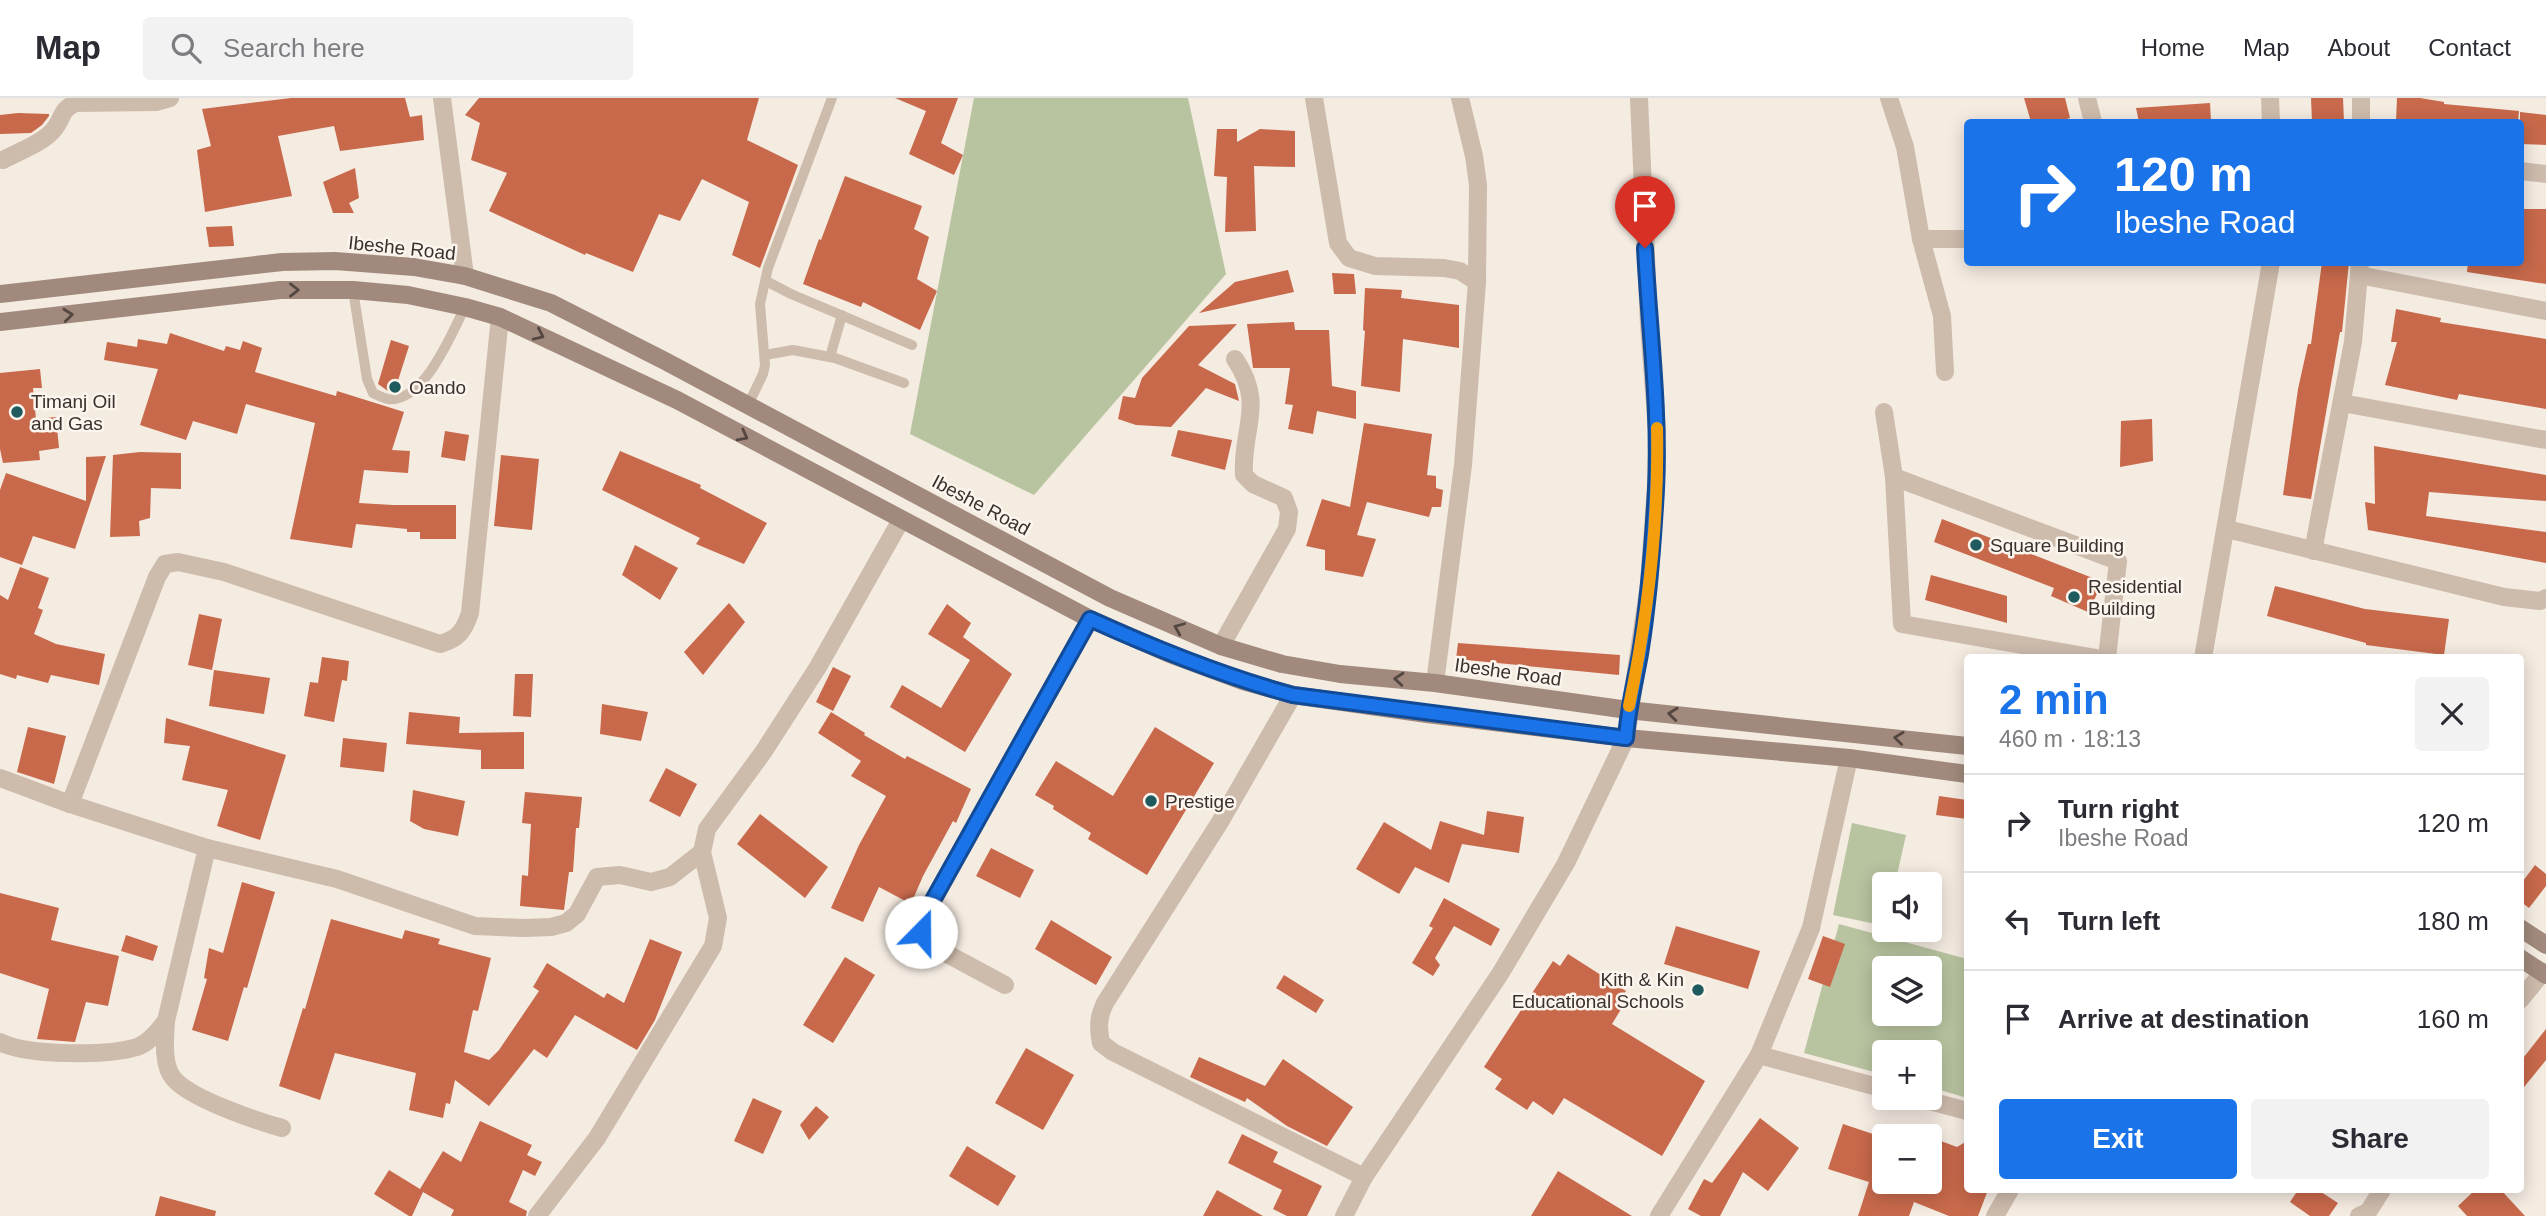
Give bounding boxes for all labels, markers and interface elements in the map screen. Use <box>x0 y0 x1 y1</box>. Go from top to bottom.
search box <box>143 17 633 80</box>
text: Map <box>35 29 101 66</box>
icon: search <box>167 29 205 67</box>
text: Search here <box>223 33 365 63</box>
text: Home <box>2141 34 2205 61</box>
text: Map <box>2243 34 2290 61</box>
text: About <box>2328 34 2390 61</box>
text: Contact <box>2428 34 2511 61</box>
icon: right <box>1999 147 2090 238</box>
text: 120 m <box>2114 147 2253 201</box>
pin <box>1615 176 1675 248</box>
icon: arrive <box>1626 187 1664 225</box>
text: Ibeshe Road <box>2114 204 2295 240</box>
street label: Ibeshe Road <box>347 232 457 264</box>
one-way arrow <box>289 282 300 298</box>
one-way arrow <box>62 307 74 322</box>
one-way arrow <box>532 327 544 341</box>
place label: Oando <box>409 377 466 398</box>
marker: Oando <box>387 379 403 395</box>
place label: Timanj Oil and Gas <box>31 391 116 434</box>
marker: Timanj Oil and Gas <box>9 404 25 420</box>
one-way arrow <box>736 427 748 441</box>
street label: Ibeshe Road <box>929 470 1033 540</box>
place label: Square Building <box>1990 535 2124 556</box>
marker: Square Building <box>1968 537 1984 553</box>
place label: Residential Building <box>2088 576 2182 619</box>
marker: Residential Building <box>2066 589 2082 605</box>
one-way arrow <box>1173 622 1185 636</box>
street label: Ibeshe Road <box>1453 654 1563 690</box>
one-way arrow <box>1393 672 1404 687</box>
text: 2 min <box>1999 676 2109 723</box>
button: close <box>2415 677 2489 751</box>
one-way arrow <box>1667 707 1678 722</box>
text: 460 m · 18:13 <box>1999 726 2141 752</box>
one-way arrow <box>1893 731 1905 746</box>
place label: Prestige <box>1165 791 1235 812</box>
marker: Prestige <box>1143 793 1159 809</box>
text: Turn right <box>2058 794 2179 824</box>
icon: right <box>1999 804 2037 842</box>
text: 120 m <box>2417 808 2489 838</box>
text: Ibeshe Road <box>2058 825 2188 851</box>
map controls <box>1872 872 1942 1194</box>
button: sound <box>1872 872 1942 942</box>
position arrow <box>884 895 958 969</box>
icon: left <box>1999 902 2037 940</box>
text: Turn left <box>2058 906 2160 936</box>
text: 180 m <box>2417 906 2489 936</box>
button: layers <box>1872 956 1942 1026</box>
place label: Kith & Kin Educational Schools <box>1512 969 1684 1012</box>
marker: Kith & Kin Educational Schools <box>1690 982 1706 998</box>
icon: arrive <box>1999 1000 2037 1038</box>
text: Arrive at destination <box>2058 1004 2309 1034</box>
text: 160 m <box>2417 1004 2489 1034</box>
button: + <box>1872 1040 1942 1110</box>
button: Exit <box>1999 1099 2237 1179</box>
button: Share <box>2251 1099 2489 1179</box>
button: − <box>1872 1124 1942 1194</box>

